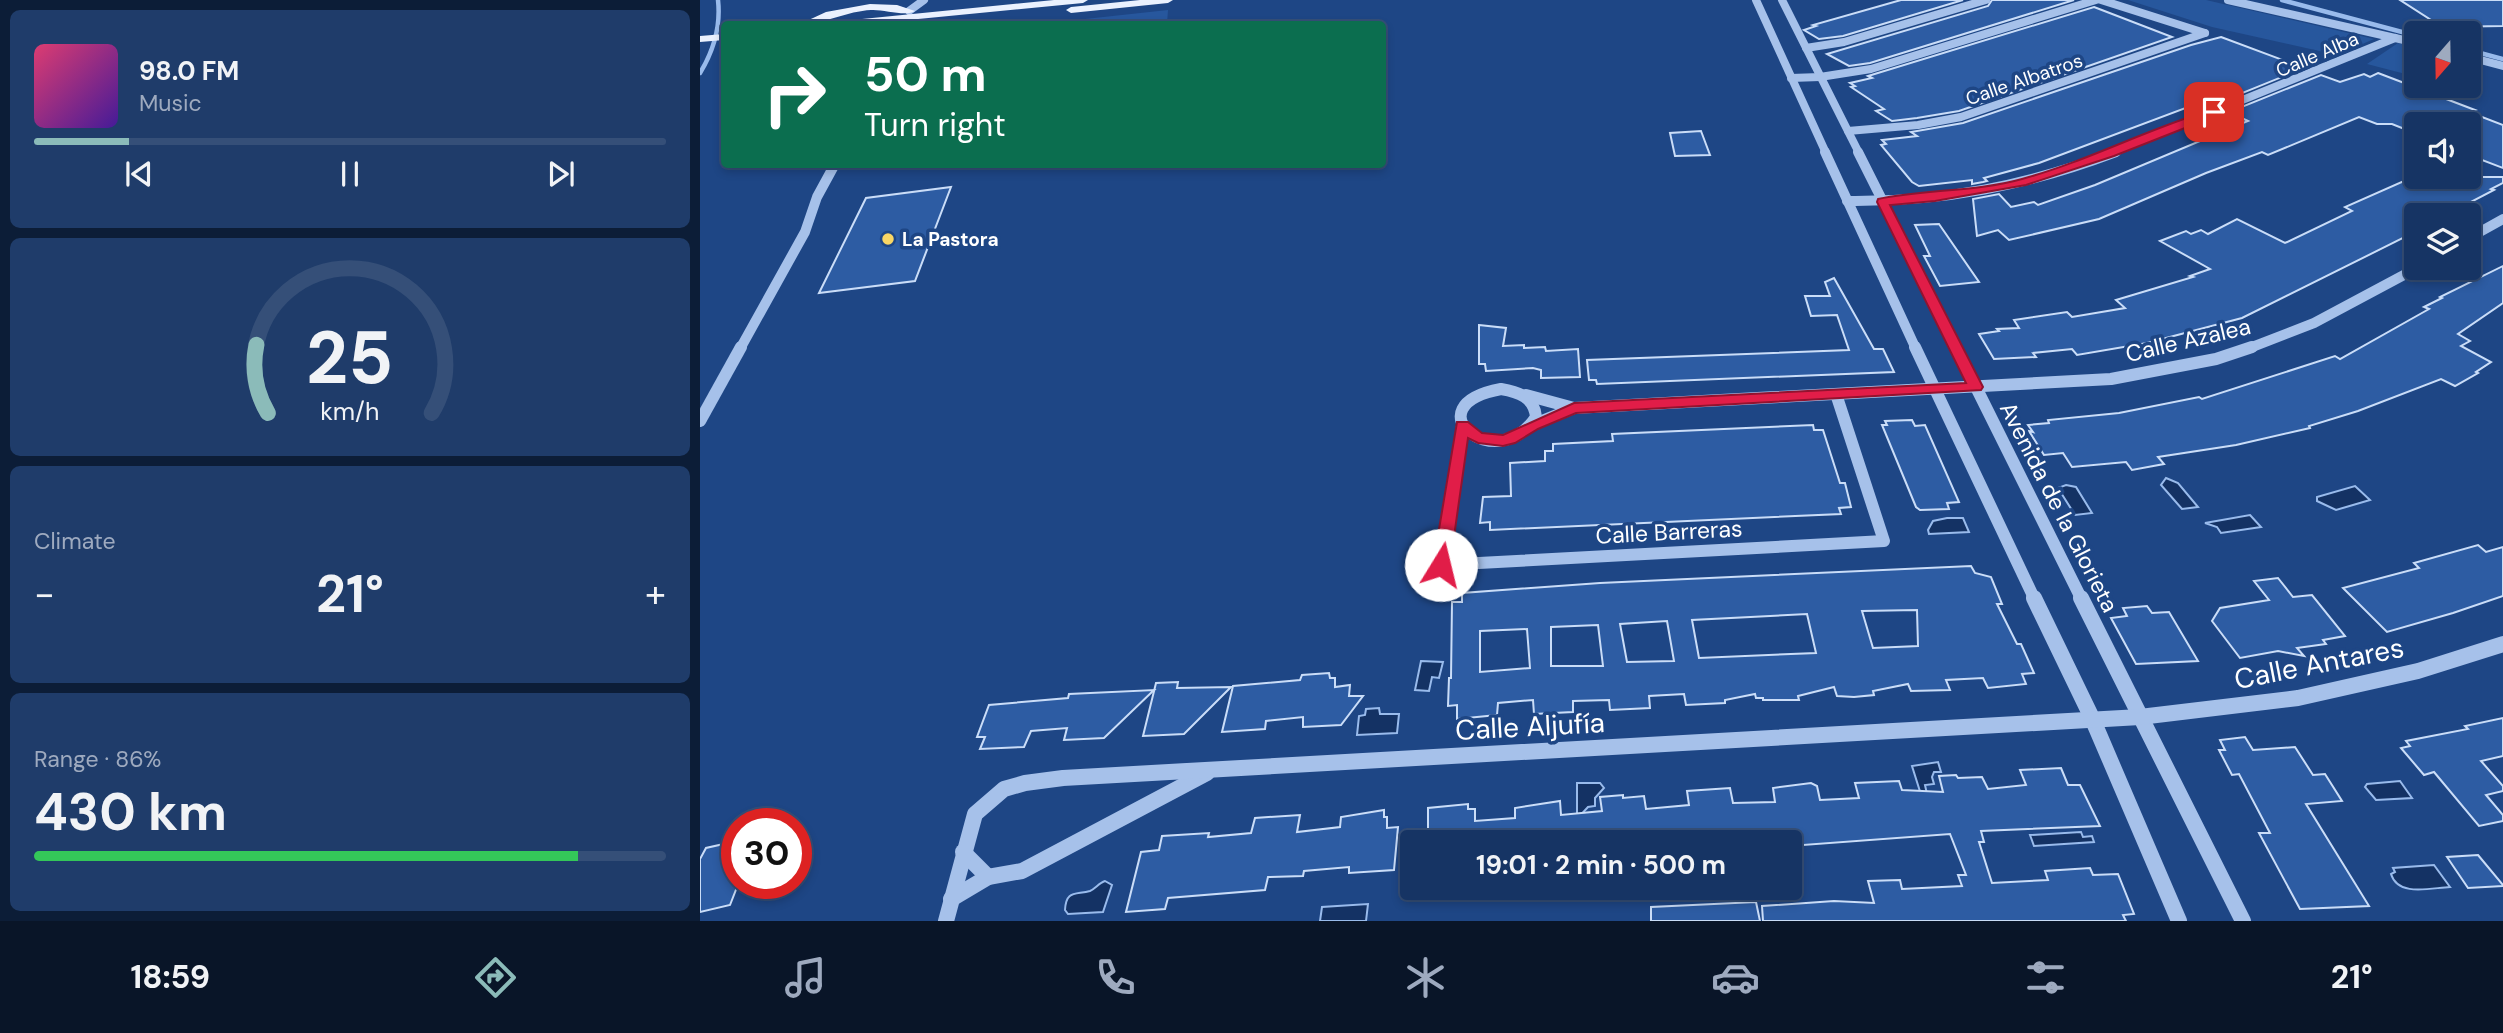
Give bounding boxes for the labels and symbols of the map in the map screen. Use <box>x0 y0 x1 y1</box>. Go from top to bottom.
north arrow <box>2404 21 2482 98</box>
street label: Calle Alba <box>2272 26 2362 83</box>
street label: Calle Albatros <box>1962 48 2086 111</box>
pin <box>2184 82 2244 142</box>
place label: La Pastora <box>902 227 999 252</box>
marker: La Pastora <box>880 231 896 247</box>
street label: Calle Azalea <box>2123 311 2253 369</box>
street label: Avenida de la Glorieta <box>1993 397 2125 617</box>
street label: Calle Barreras <box>1595 513 1743 551</box>
position arrow <box>1404 528 1478 602</box>
street label: Calle Antares <box>2231 629 2407 698</box>
street label: Calle Aljufía <box>1454 704 1606 749</box>
speed limit sign: 30 <box>721 808 812 899</box>

